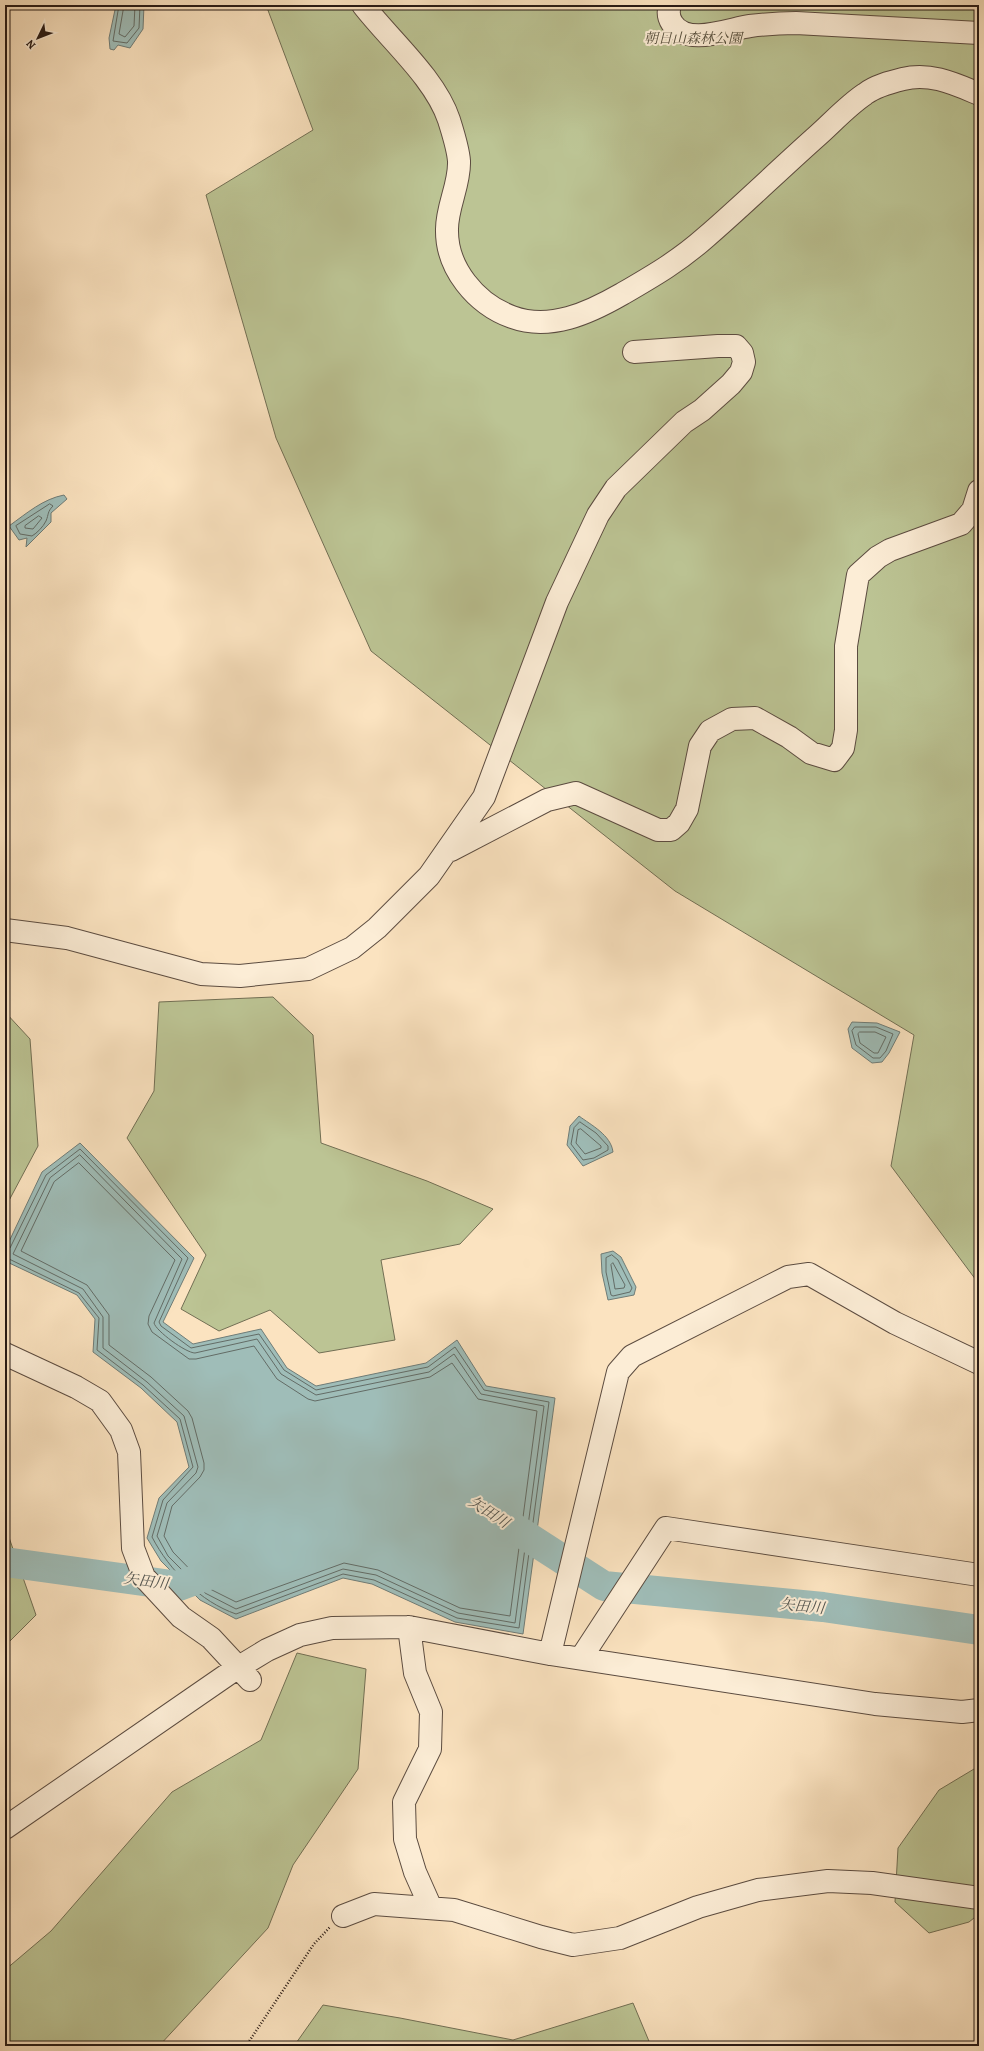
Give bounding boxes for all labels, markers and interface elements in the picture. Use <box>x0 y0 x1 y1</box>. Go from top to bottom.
north arrow <box>18 18 58 58</box>
park label: 朝日山森林公園 <box>644 29 744 48</box>
text: N <box>23 36 39 53</box>
water label: 矢田川 <box>465 1491 515 1534</box>
water label: 矢田川 <box>122 1568 172 1594</box>
water label: 矢田川 <box>779 1594 827 1619</box>

